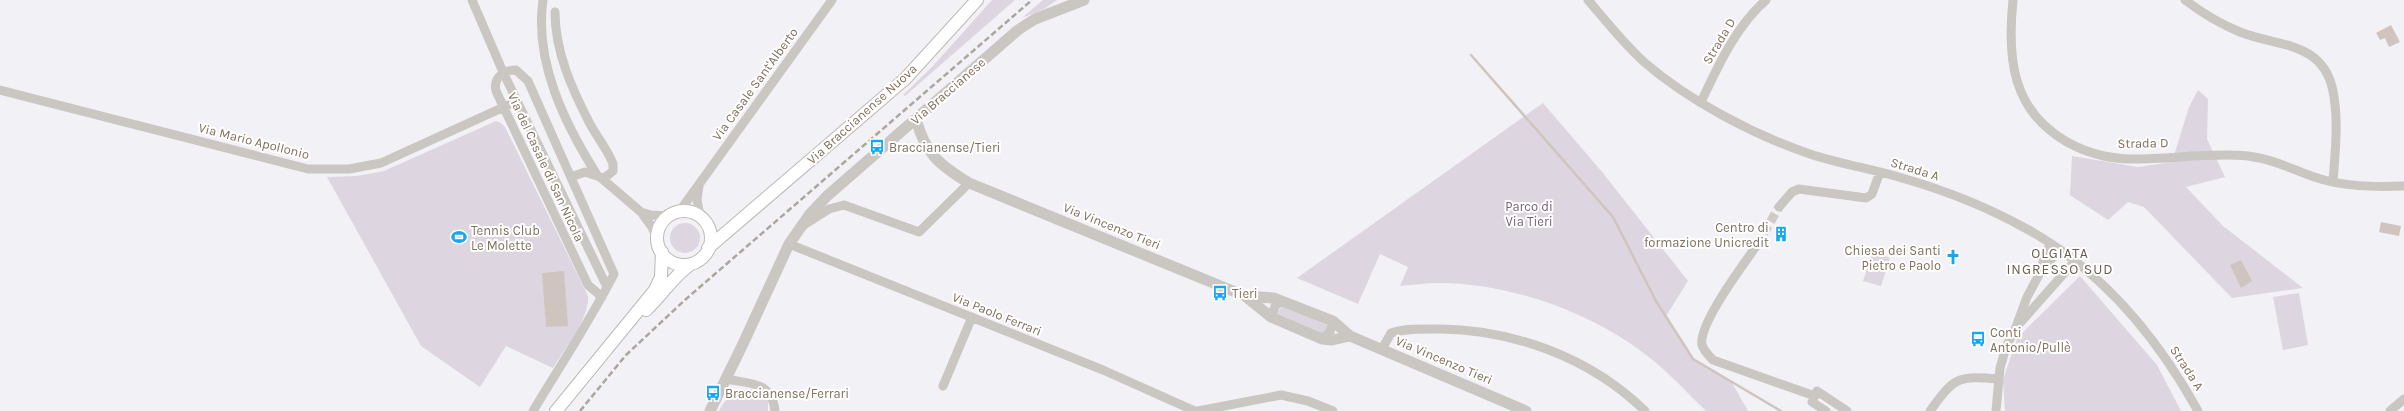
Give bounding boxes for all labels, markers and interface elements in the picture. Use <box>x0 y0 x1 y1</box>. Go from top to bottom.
street label: Strada D <box>1699 15 1739 67</box>
street label: Via Casale Sant'Alberto <box>709 25 801 143</box>
street label: Via Braccianese <box>908 54 989 127</box>
street label: Via Braccianense Nuova <box>804 61 920 167</box>
street label: Via del Casale di San Nicola <box>505 90 587 244</box>
street label: Via Mario Apollonio <box>197 120 311 162</box>
street label: Strada D <box>2117 135 2169 151</box>
bus stop icon: Braccianense/Tieri <box>868 138 886 156</box>
place label: Braccianense/Tieri <box>889 140 1001 155</box>
street label: Strada A <box>1889 155 1942 184</box>
park label: Parco di Via Tieri <box>1505 199 1553 229</box>
street label: Via Vincenzo Tieri <box>1061 200 1163 252</box>
place label: Centro di formazione Unicredit <box>1644 220 1769 250</box>
place label: Tennis Club Le Molette <box>471 223 540 253</box>
building icon: Centro di formazione Unicredit <box>1772 225 1790 243</box>
sports icon: Tennis Club Le Molette <box>450 228 468 246</box>
place label: Chiesa dei Santi Pietro e Paolo <box>1845 243 1941 273</box>
district label: OLGIATA INGRESSO SUD <box>2006 245 2114 278</box>
church icon: Chiesa dei Santi Pietro e Paolo <box>1944 248 1962 266</box>
bus stop icon: Tieri <box>1211 284 1229 302</box>
place label: Tieri <box>1232 286 1258 301</box>
street label: Via Paolo Ferrari <box>950 289 1044 339</box>
place label: Conti Antonio/Pullè <box>1990 325 2071 355</box>
bus stop icon: Conti Antonio/Pullè <box>1969 330 1987 348</box>
street label: Via Vincenzo Tieri <box>1393 333 1495 387</box>
street label: Strada A <box>2167 343 2207 393</box>
bus stop icon: Braccianense/Ferrari <box>704 384 722 402</box>
place label: Braccianense/Ferrari <box>725 386 849 401</box>

